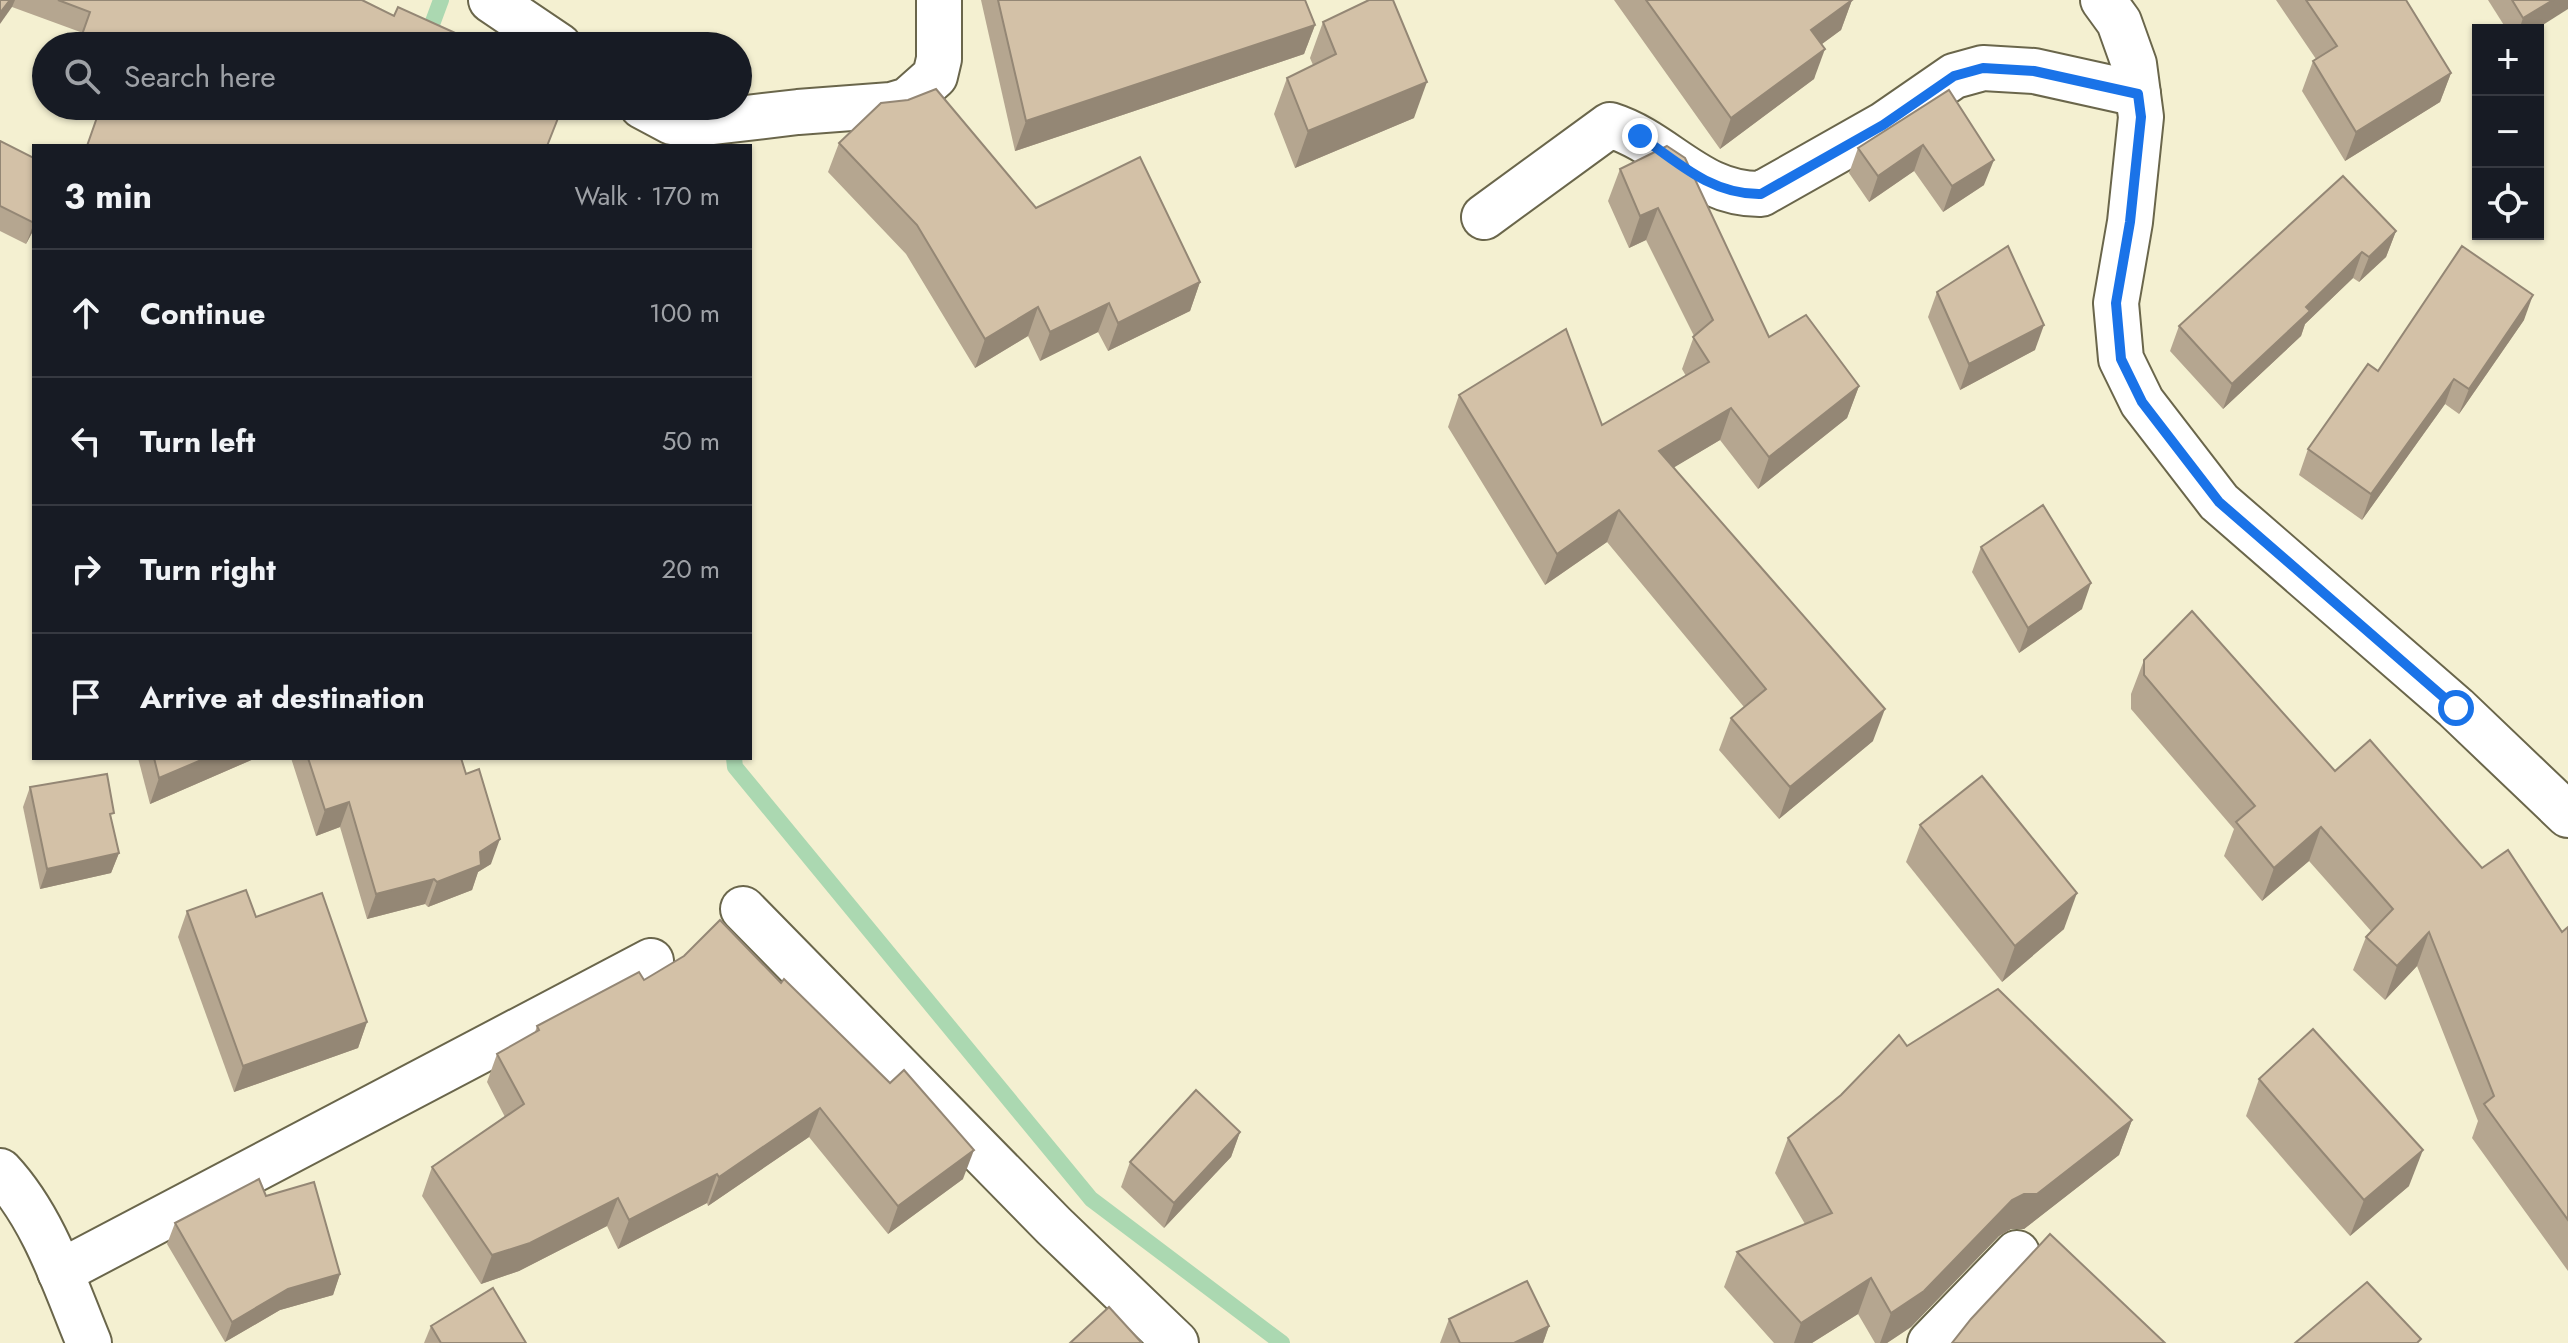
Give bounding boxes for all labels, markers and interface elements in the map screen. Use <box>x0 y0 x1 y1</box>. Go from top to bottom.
map controls <box>2472 24 2544 240</box>
button: + <box>2472 24 2544 96</box>
search box <box>32 32 752 120</box>
icon: search <box>60 54 104 98</box>
text: Search here <box>124 55 276 98</box>
button: − <box>2472 96 2544 168</box>
route end <box>1622 118 1658 154</box>
button: locate <box>2472 168 2544 240</box>
text: 3 min <box>64 172 152 221</box>
text: Walk · 170 m <box>575 177 720 215</box>
icon: ahead <box>64 291 108 335</box>
text: Continue <box>140 292 266 335</box>
text: 100 m <box>649 294 720 332</box>
icon: left <box>64 419 108 463</box>
text: Turn left <box>140 420 255 463</box>
text: 50 m <box>662 422 720 460</box>
icon: right <box>64 547 108 591</box>
text: Turn right <box>140 548 276 591</box>
text: 20 m <box>662 550 720 588</box>
icon: arrive <box>64 675 108 719</box>
text: Arrive at destination <box>140 676 425 719</box>
route start <box>2438 690 2474 726</box>

